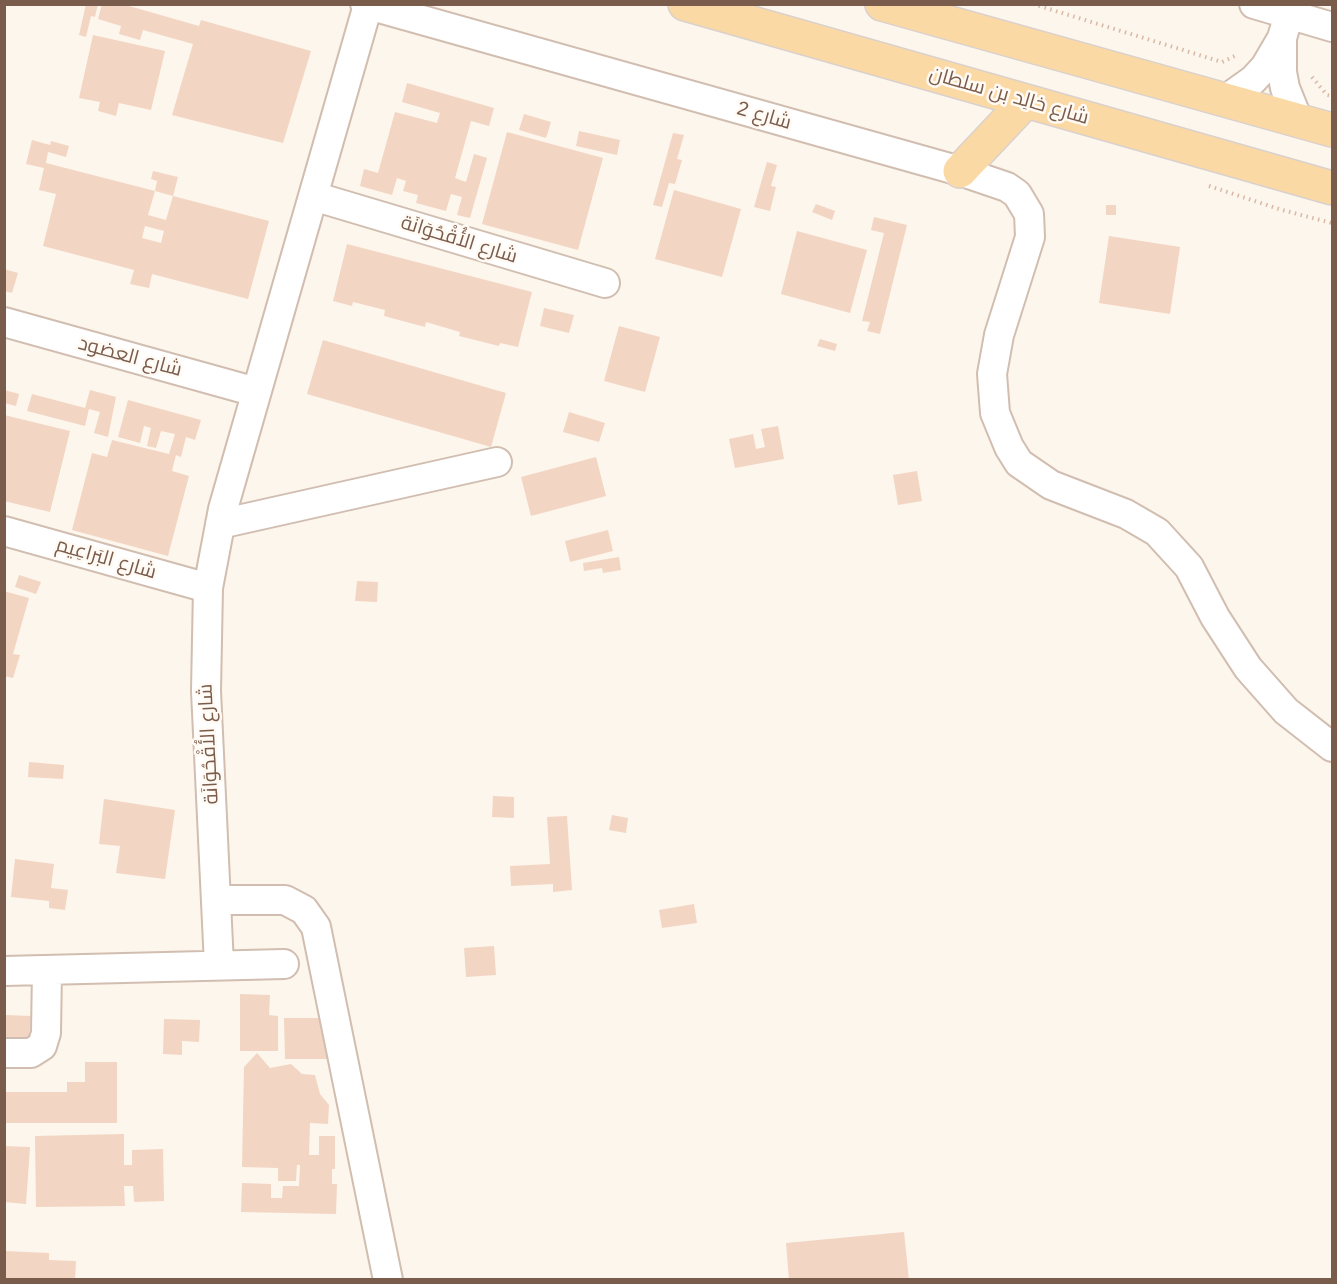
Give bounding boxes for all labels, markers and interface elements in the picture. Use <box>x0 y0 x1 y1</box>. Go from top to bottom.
street label: شارع خالِد بن سلطان <box>926 62 1092 130</box>
street label: شارع 2 <box>734 97 794 135</box>
street label: شارع الأُقْحُوَانَة <box>398 211 520 269</box>
street label: شارع العضود <box>76 332 184 382</box>
street label: شارع البَراعِيم <box>53 533 159 585</box>
street label: شارع الأُقْحُوَانَة <box>194 683 224 805</box>

